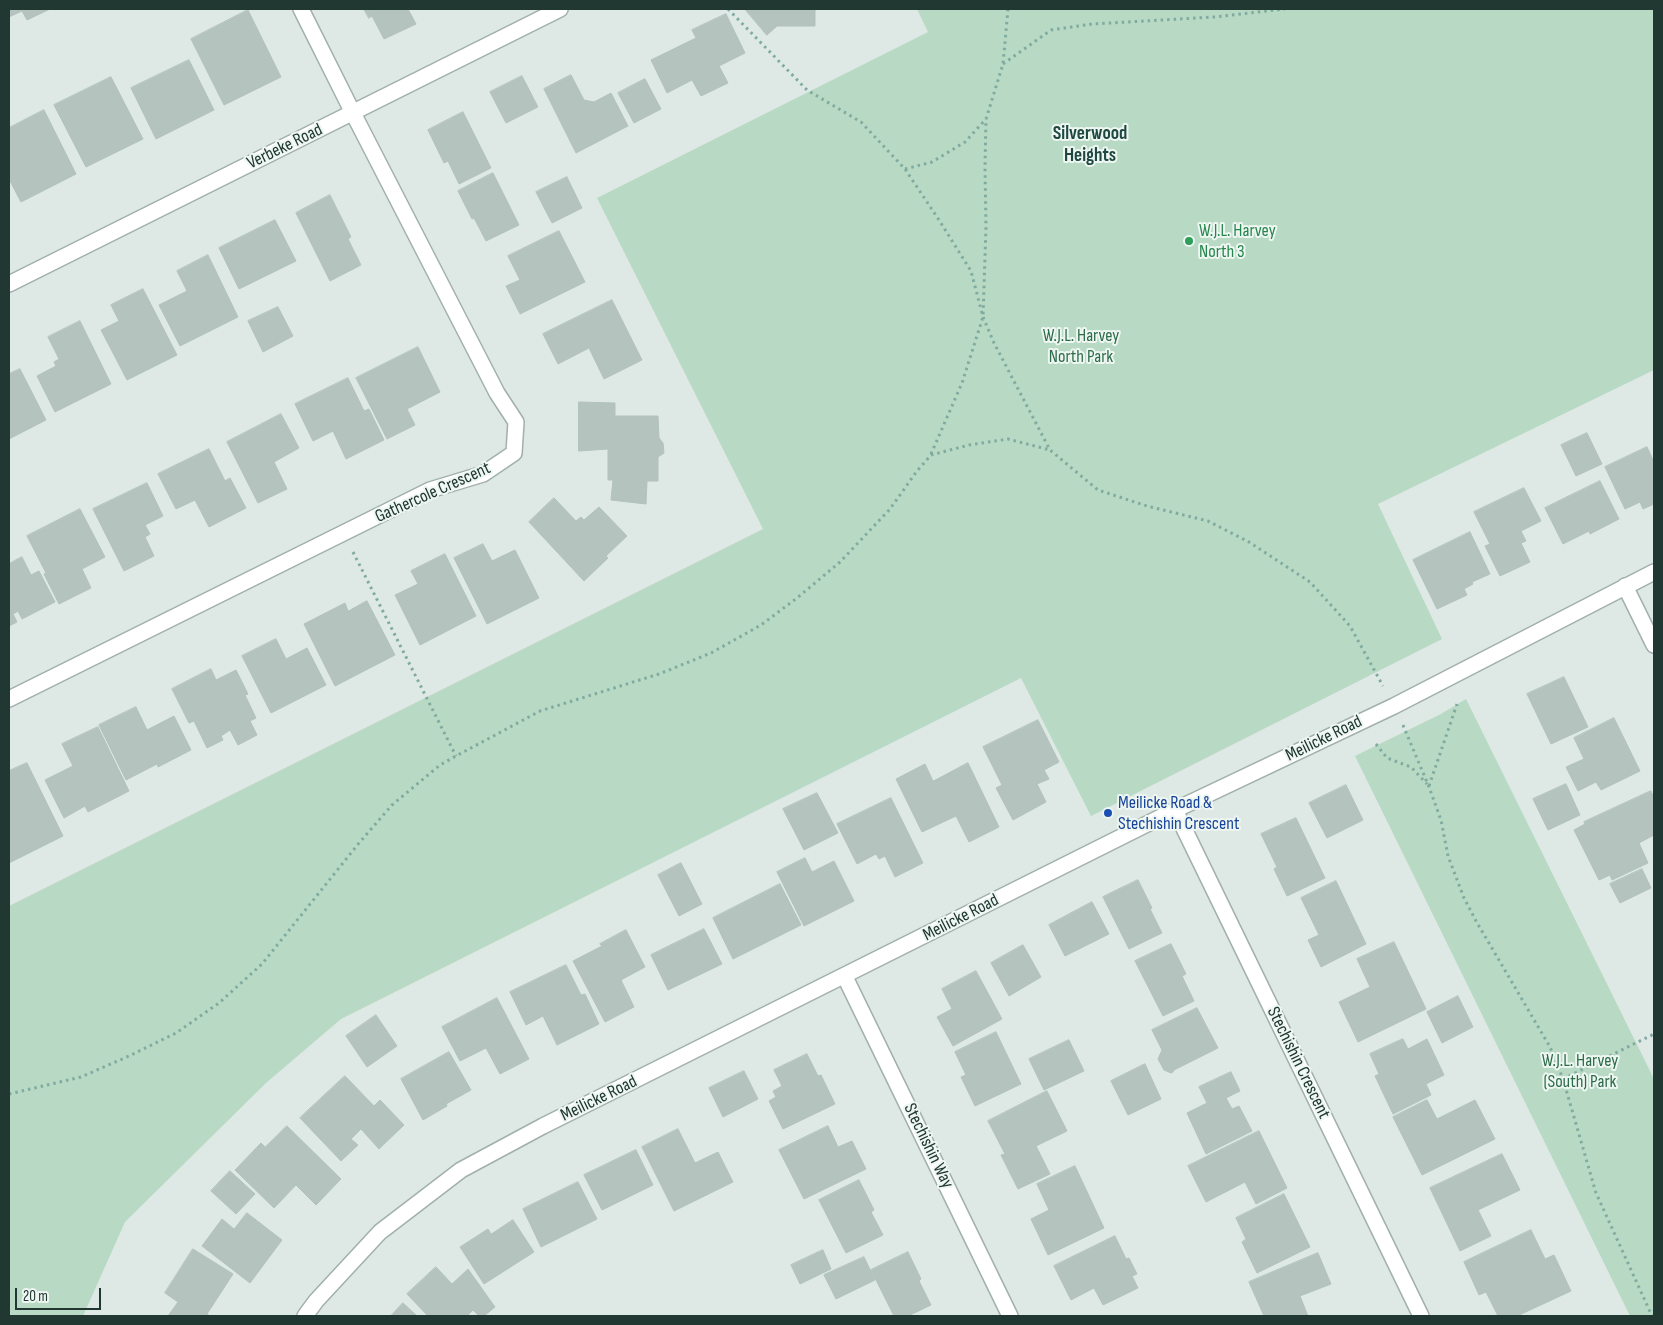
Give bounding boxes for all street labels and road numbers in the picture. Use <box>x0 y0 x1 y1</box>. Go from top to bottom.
street label: Verbeke Road <box>244 119 326 175</box>
street label: Gathercole Crescent <box>372 458 494 528</box>
street label: Meilicke Road <box>1282 711 1366 767</box>
street label: Meilicke Road <box>919 890 1003 946</box>
street label: Stechishin Crescent <box>1262 1004 1334 1122</box>
street label: Meilicke Road <box>557 1071 641 1127</box>
street label: Stechishin Way <box>898 1100 958 1192</box>

